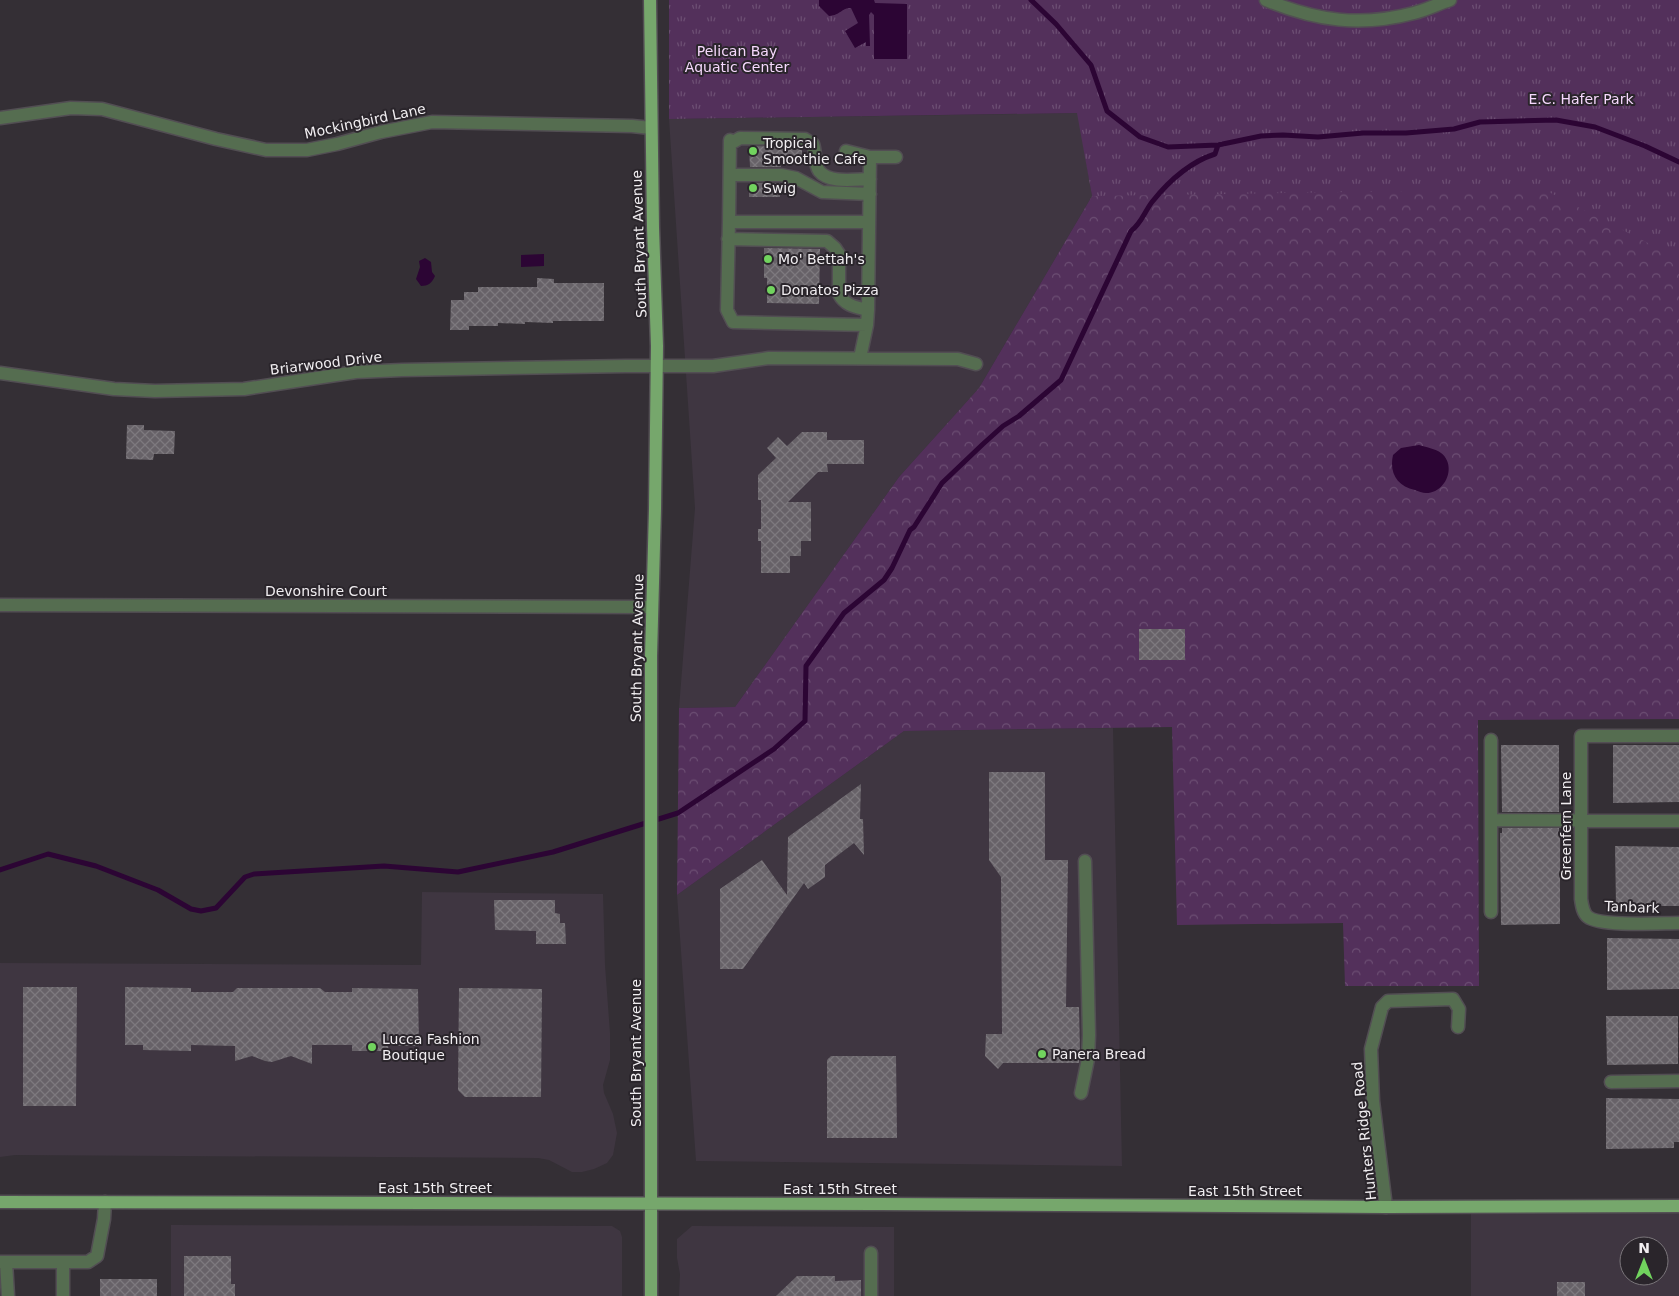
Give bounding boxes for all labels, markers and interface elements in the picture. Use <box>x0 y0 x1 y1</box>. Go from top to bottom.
park label: Pelican Bay Aquatic Center <box>685 43 789 75</box>
park label: E.C. Hafer Park <box>1528 91 1634 107</box>
street label: Mockingbird Lane <box>303 100 427 142</box>
place label: Tropical Smoothie Cafe <box>762 135 866 167</box>
marker: Tropical Smoothie Cafe <box>747 145 759 157</box>
street label: South Bryant Avenue <box>628 170 650 318</box>
place label: Swig <box>763 180 796 196</box>
marker: Swig <box>747 182 759 194</box>
place label: Mo' Bettah's <box>778 251 865 267</box>
marker: Mo' Bettah's <box>762 253 774 265</box>
place label: Donatos Pizza <box>781 282 879 298</box>
marker: Donatos Pizza <box>765 284 777 296</box>
street label: Briarwood Drive <box>269 348 383 378</box>
street label: South Bryant Avenue <box>628 574 646 722</box>
street label: Devonshire Court <box>265 583 388 599</box>
street label: Greenfern Lane <box>1558 772 1574 880</box>
street label: Tanbark <box>1603 898 1661 916</box>
street label: South Bryant Avenue <box>628 979 644 1127</box>
place label: Lucca Fashion Boutique <box>382 1031 480 1063</box>
marker: Lucca Fashion Boutique <box>366 1041 378 1053</box>
place label: Panera Bread <box>1052 1046 1146 1062</box>
marker: Panera Bread <box>1036 1048 1048 1060</box>
street label: Hunters Ridge Road <box>1349 1061 1379 1201</box>
street label: East 15th Street <box>378 1180 492 1196</box>
street label: East 15th Street <box>783 1181 897 1197</box>
street label: East 15th Street <box>1188 1183 1302 1199</box>
north arrow <box>1619 1236 1669 1286</box>
text: N <box>1638 1240 1650 1256</box>

